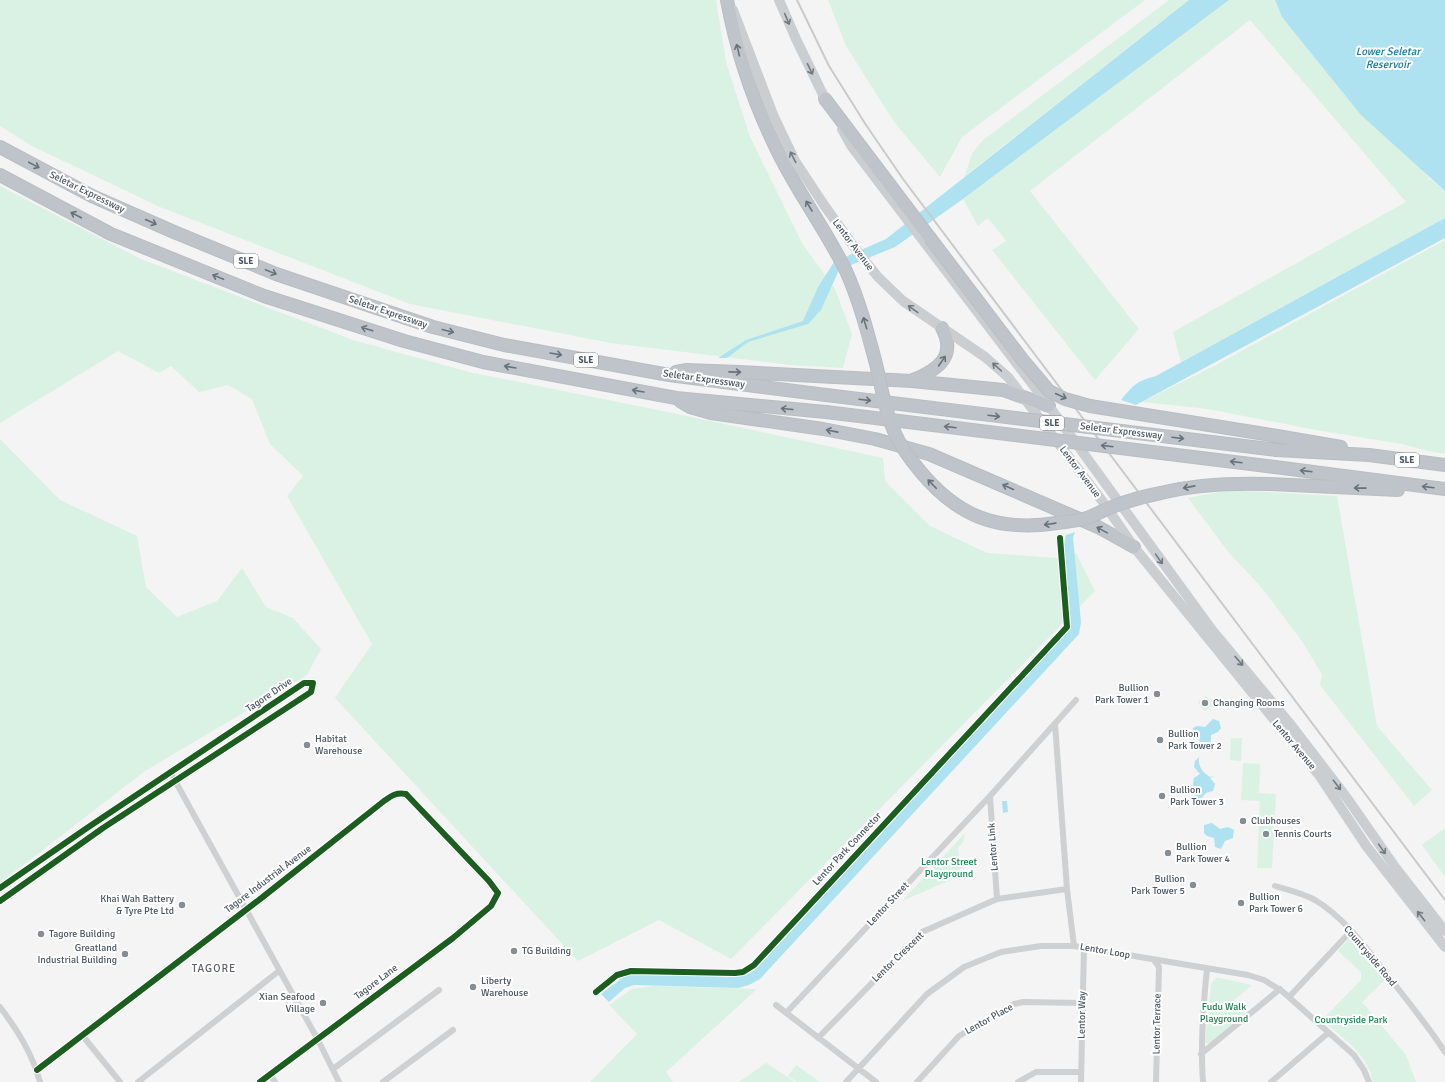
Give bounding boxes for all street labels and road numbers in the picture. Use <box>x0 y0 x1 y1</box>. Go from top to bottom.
street label: Seletar Expressway <box>47 169 127 216</box>
street label: Lentor Avenue <box>830 217 876 273</box>
road number: SLE <box>234 254 258 268</box>
street label: Seletar Expressway <box>347 293 429 331</box>
road number: SLE <box>574 353 598 367</box>
street label: Seletar Expressway <box>662 367 746 391</box>
road number: SLE <box>1040 416 1064 430</box>
street label: Seletar Expressway <box>1079 420 1163 442</box>
street label: Lentor Avenue <box>1057 444 1103 500</box>
road number: SLE <box>1395 453 1419 467</box>
street label: Tagore Drive <box>244 675 294 715</box>
street label: Lentor Avenue <box>1270 718 1318 772</box>
street label: Lentor Park Connector <box>810 810 884 888</box>
street label: Lentor Link <box>985 823 1001 871</box>
street label: Tagore Industrial Avenue <box>222 842 314 916</box>
street label: Lentor Street <box>865 879 912 929</box>
street label: Countryside Road <box>1341 923 1399 989</box>
street label: Lentor Crescent <box>870 929 927 985</box>
street label: Lentor Loop <box>1079 941 1131 961</box>
street label: Tagore Lane <box>352 962 400 1002</box>
street label: Lentor Way <box>1076 991 1088 1039</box>
street label: Lentor Terrace <box>1150 993 1164 1055</box>
street label: Lentor Place <box>963 1001 1015 1037</box>

